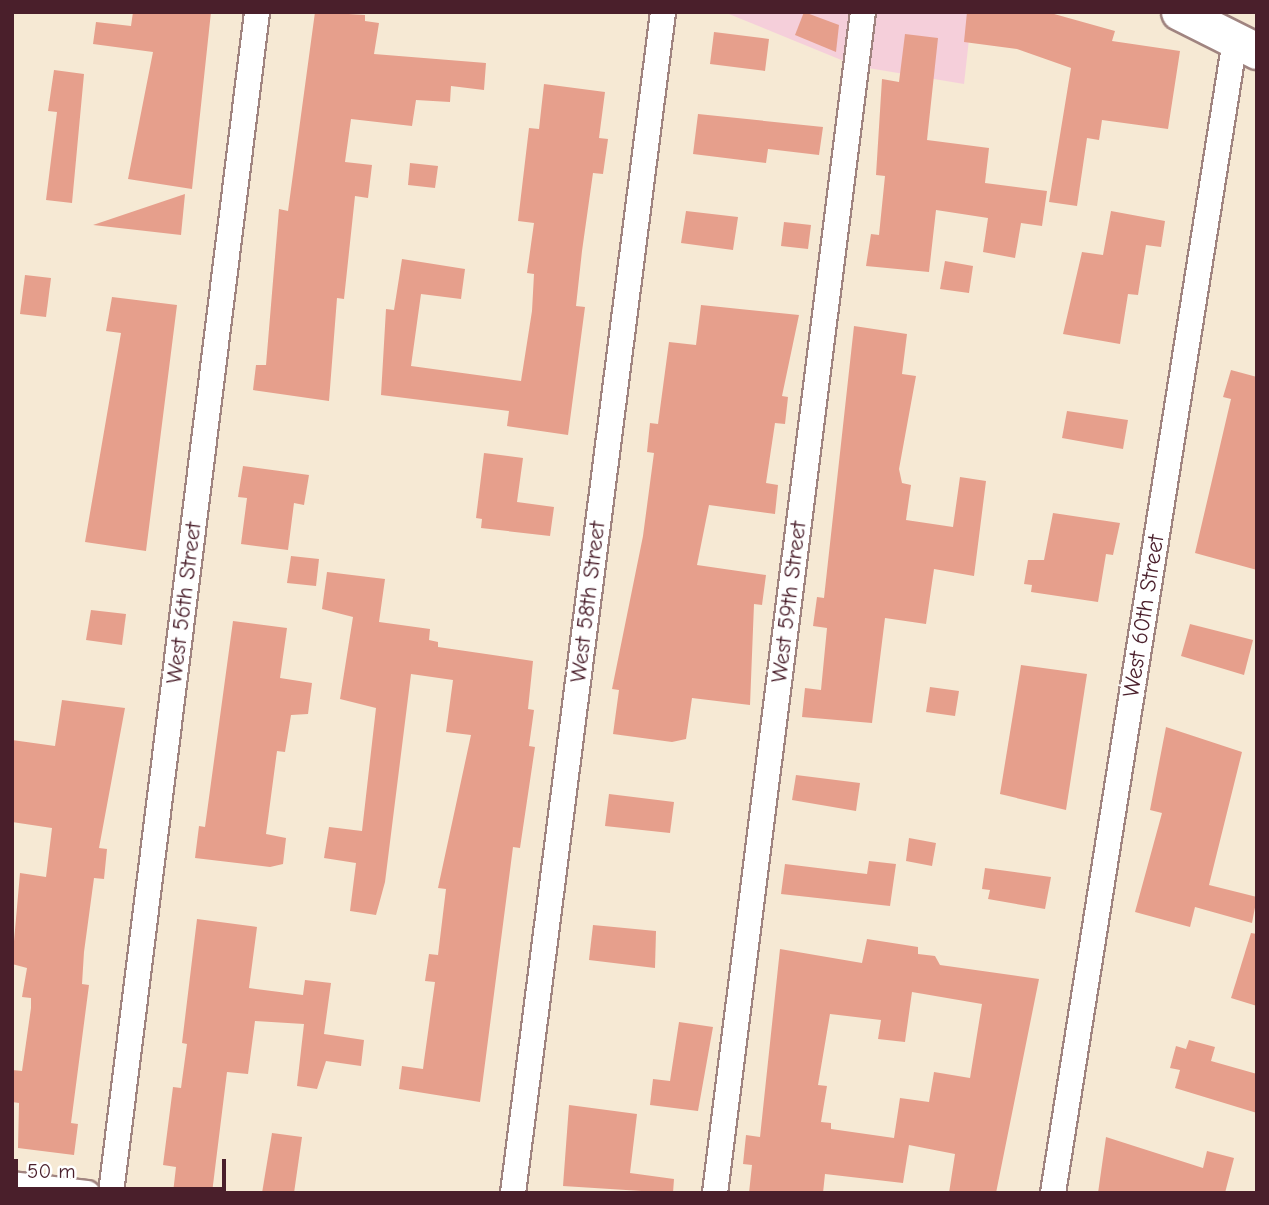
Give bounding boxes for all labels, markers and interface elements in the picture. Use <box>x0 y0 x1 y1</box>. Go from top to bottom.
street label: West 58th Street <box>564 520 612 684</box>
street label: West 59th Street <box>765 520 813 684</box>
street label: West 56th Street <box>160 521 208 685</box>
street label: West 60th Street <box>1118 533 1170 699</box>
scale bar <box>18 1146 229 1190</box>
text: 50 m <box>27 1159 76 1183</box>

